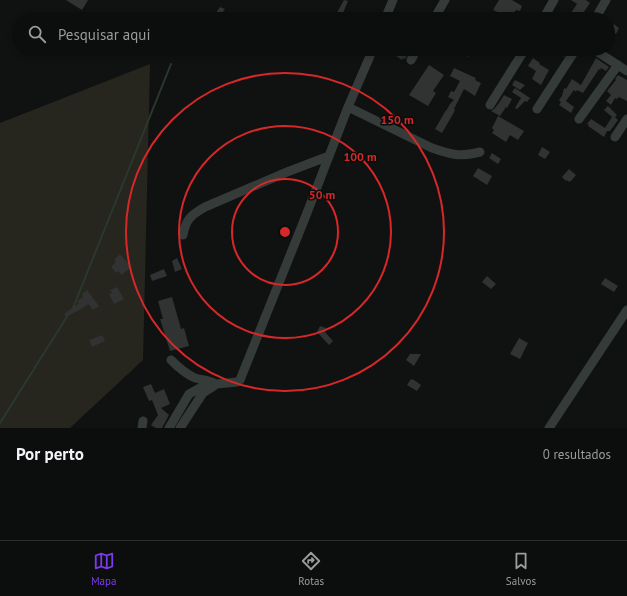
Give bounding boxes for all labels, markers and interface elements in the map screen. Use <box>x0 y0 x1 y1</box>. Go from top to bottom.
search box <box>12 12 615 56</box>
icon: search <box>26 23 48 45</box>
text: Pesquisar aqui <box>58 25 150 44</box>
text: 150 m <box>380 112 414 127</box>
text: 100 m <box>343 149 377 164</box>
text: 50 m <box>309 187 335 202</box>
centre of rings <box>278 225 292 239</box>
text: Por perto <box>16 443 84 465</box>
text: 0 resultados <box>543 446 611 463</box>
tab: Mapa <box>91 550 116 588</box>
tab: Rotas <box>298 550 324 588</box>
tab: Salvos <box>506 550 536 588</box>

